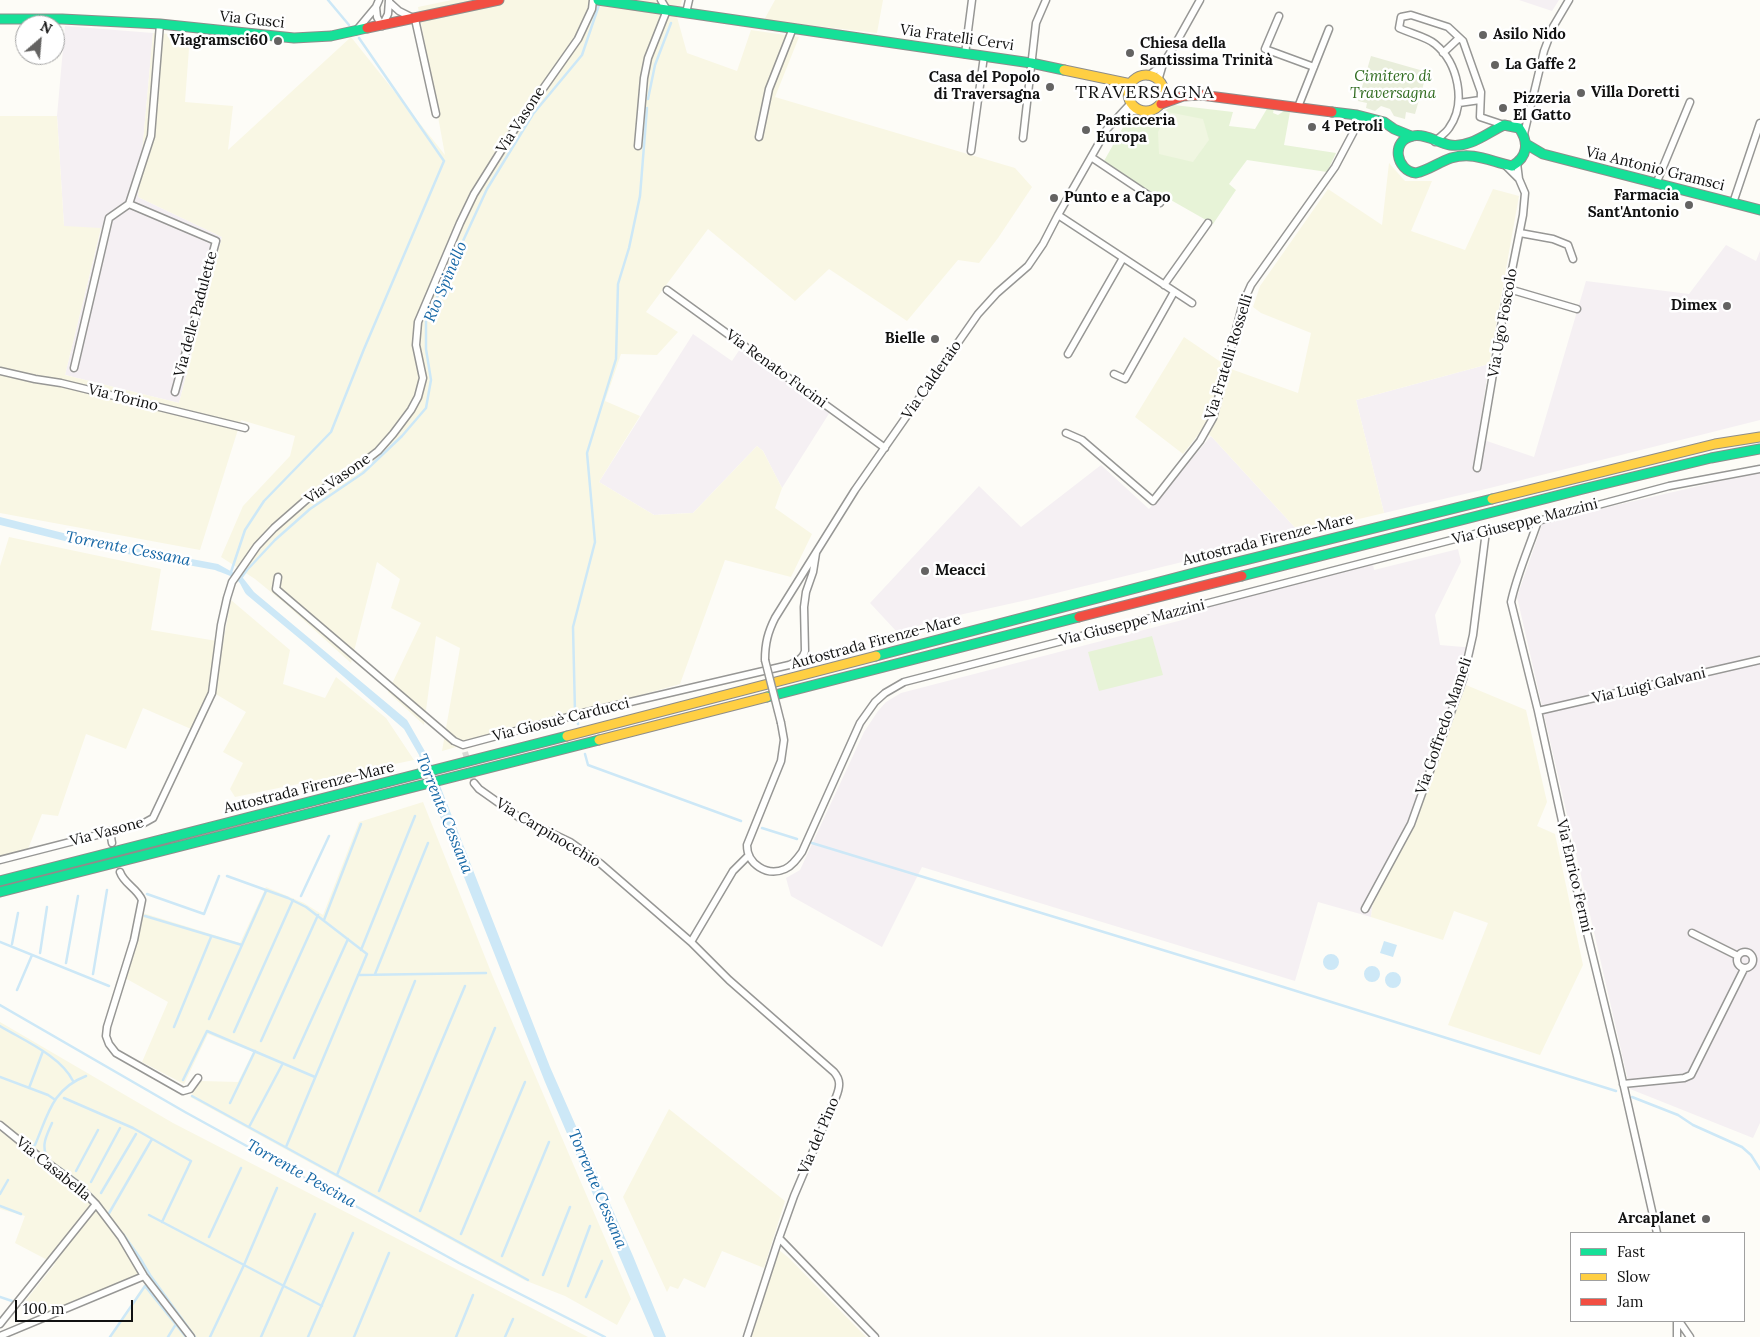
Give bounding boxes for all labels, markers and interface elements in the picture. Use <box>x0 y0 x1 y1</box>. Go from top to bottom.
street label: Via Gusci <box>219 8 285 32</box>
north arrow <box>15 15 65 65</box>
text: N <box>37 17 55 38</box>
street label: Via Fratelli Cervi <box>899 21 1015 55</box>
place label: Asilo Nido <box>1493 26 1566 44</box>
marker: Asilo Nido <box>1477 29 1489 41</box>
place label: Viagramsci60 <box>170 32 268 50</box>
marker: Viagramsci60 <box>272 35 284 47</box>
place label: Chiesa della Santissima Trinità <box>1140 35 1273 70</box>
marker: Chiesa della Santissima Trinità <box>1124 47 1136 59</box>
place label: La Gaffe 2 <box>1505 56 1576 74</box>
marker: La Gaffe 2 <box>1489 59 1501 71</box>
park label: Cimitero di Traversagna <box>1350 68 1436 103</box>
place label: Casa del Popolo di Traversagna <box>929 69 1040 104</box>
marker: Casa del Popolo di Traversagna <box>1044 81 1056 93</box>
district label: TRAVERSAGNA <box>1074 82 1216 104</box>
street label: Via Vasone <box>493 83 549 157</box>
place label: Villa Doretti <box>1591 84 1680 102</box>
marker: Villa Doretti <box>1575 87 1587 99</box>
place label: Pizzeria El Gatto <box>1513 90 1571 125</box>
marker: Pizzeria El Gatto <box>1497 102 1509 114</box>
place label: Pasticceria Europa <box>1096 112 1175 147</box>
place label: 4 Petroli <box>1322 118 1383 136</box>
marker: 4 Petroli <box>1306 121 1318 133</box>
marker: Pasticceria Europa <box>1080 124 1092 136</box>
street label: Via Antonio Gramsci <box>1584 143 1726 195</box>
place label: Farmacia Sant'Antonio <box>1588 187 1679 222</box>
place label: Punto e a Capo <box>1064 189 1170 207</box>
marker: Punto e a Capo <box>1048 192 1060 204</box>
marker: Farmacia Sant'Antonio <box>1683 199 1695 211</box>
water label: Rio Spinello <box>420 239 472 325</box>
street label: Via delle Padulette <box>171 249 221 379</box>
street label: Via Ugo Foscolo <box>1485 267 1521 379</box>
street label: Via Fratelli Rosselli <box>1201 292 1257 422</box>
place label: Dimex <box>1671 297 1717 315</box>
marker: Dimex <box>1721 300 1733 312</box>
street label: Via Renato Fucini <box>722 326 830 412</box>
place label: Bielle <box>885 330 925 348</box>
marker: Bielle <box>929 333 941 345</box>
street label: Via Calderaio <box>898 337 966 423</box>
street label: Via Torino <box>86 381 160 415</box>
street label: Via Vasone <box>302 450 374 508</box>
street label: Via Giuseppe Mazzini <box>1450 495 1600 549</box>
street label: Autostrada Firenze-Mare <box>1181 510 1355 570</box>
water label: Torrente Cessana <box>64 527 192 571</box>
place label: Meacci <box>935 562 986 580</box>
marker: Meacci <box>919 565 931 577</box>
street label: Via Giuseppe Mazzini <box>1057 596 1207 650</box>
street label: Autostrada Firenze-Mare <box>789 611 963 673</box>
street label: Via Goffredo Mameli <box>1412 655 1476 797</box>
street label: Via Luigi Galvani <box>1591 664 1707 708</box>
street label: Via Giosuè Carducci <box>491 694 631 746</box>
water label: Torrente Cessana <box>411 752 477 876</box>
street label: Autostrada Firenze-Mare <box>222 758 396 818</box>
street label: Via Carpinocchio <box>492 795 604 871</box>
street label: Via Vasone <box>68 814 146 850</box>
street label: Via Enrico Fermi <box>1552 818 1596 934</box>
street label: Via del Pino <box>795 1095 843 1177</box>
water label: Torrente Cessana <box>563 1127 631 1251</box>
street label: Via Casabella <box>12 1133 94 1205</box>
water label: Torrente Pescina <box>243 1136 359 1212</box>
place label: Arcaplanet <box>1618 1210 1696 1228</box>
marker: Arcaplanet <box>1700 1213 1712 1225</box>
legend <box>1570 1232 1745 1322</box>
text: Fast <box>1617 1242 1645 1261</box>
text: Slow <box>1617 1267 1650 1286</box>
scale bar <box>18 1290 135 1322</box>
text: Jam <box>1617 1292 1644 1311</box>
text: 100 m <box>23 1299 64 1318</box>

